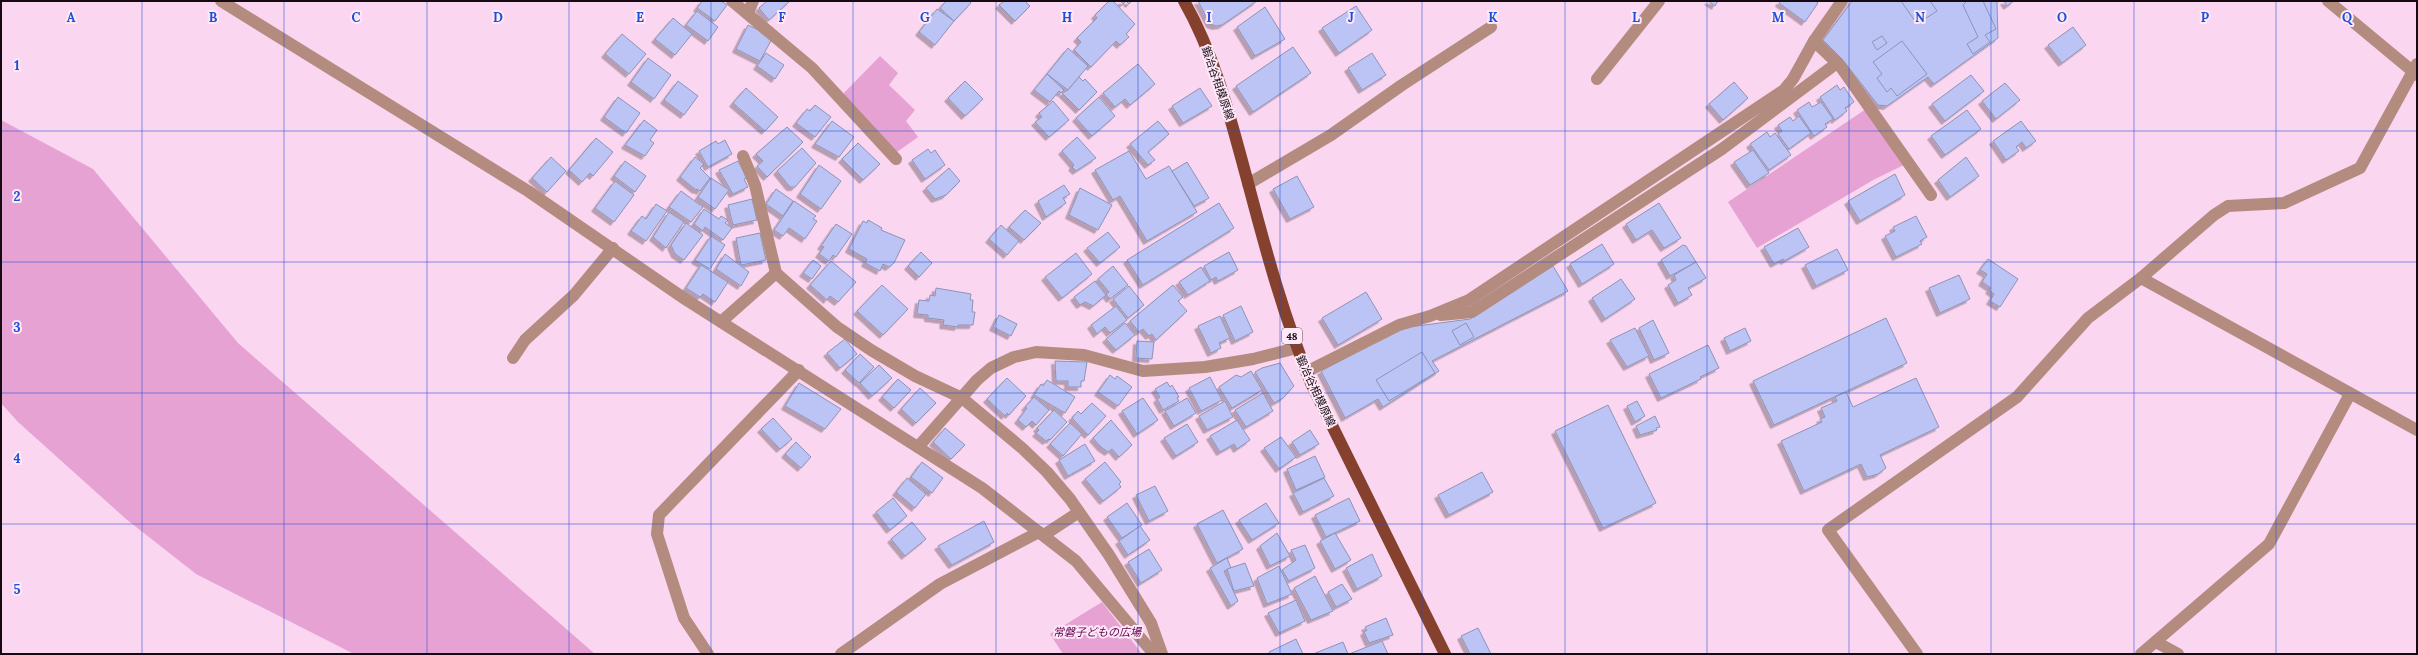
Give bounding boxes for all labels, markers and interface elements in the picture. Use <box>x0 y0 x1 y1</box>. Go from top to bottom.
text: A <box>67 9 76 26</box>
text: B <box>209 9 218 26</box>
text: C <box>352 9 361 26</box>
text: D <box>493 9 503 26</box>
text: E <box>636 9 644 26</box>
text: F <box>778 9 786 26</box>
text: G <box>920 9 930 26</box>
text: H <box>1062 9 1072 26</box>
text: I <box>1206 9 1212 26</box>
text: J <box>1348 9 1354 26</box>
text: K <box>1488 9 1498 26</box>
text: L <box>1632 9 1640 26</box>
text: M <box>1772 9 1785 26</box>
text: N <box>1915 9 1925 26</box>
text: O <box>2057 9 2067 26</box>
text: P <box>2201 9 2210 26</box>
text: Q <box>2342 9 2353 26</box>
street label: 鍛冶谷相模原線 <box>1199 44 1237 122</box>
text: 1 <box>14 57 20 74</box>
text: 2 <box>14 188 21 205</box>
text: 3 <box>13 319 21 336</box>
road number: 48 <box>1282 328 1302 344</box>
street label: 鍛冶谷相模原線 <box>1293 353 1339 429</box>
text: 4 <box>13 450 21 467</box>
text: 5 <box>13 581 21 598</box>
park label: 常磐子どもの広場 <box>1053 625 1143 639</box>

